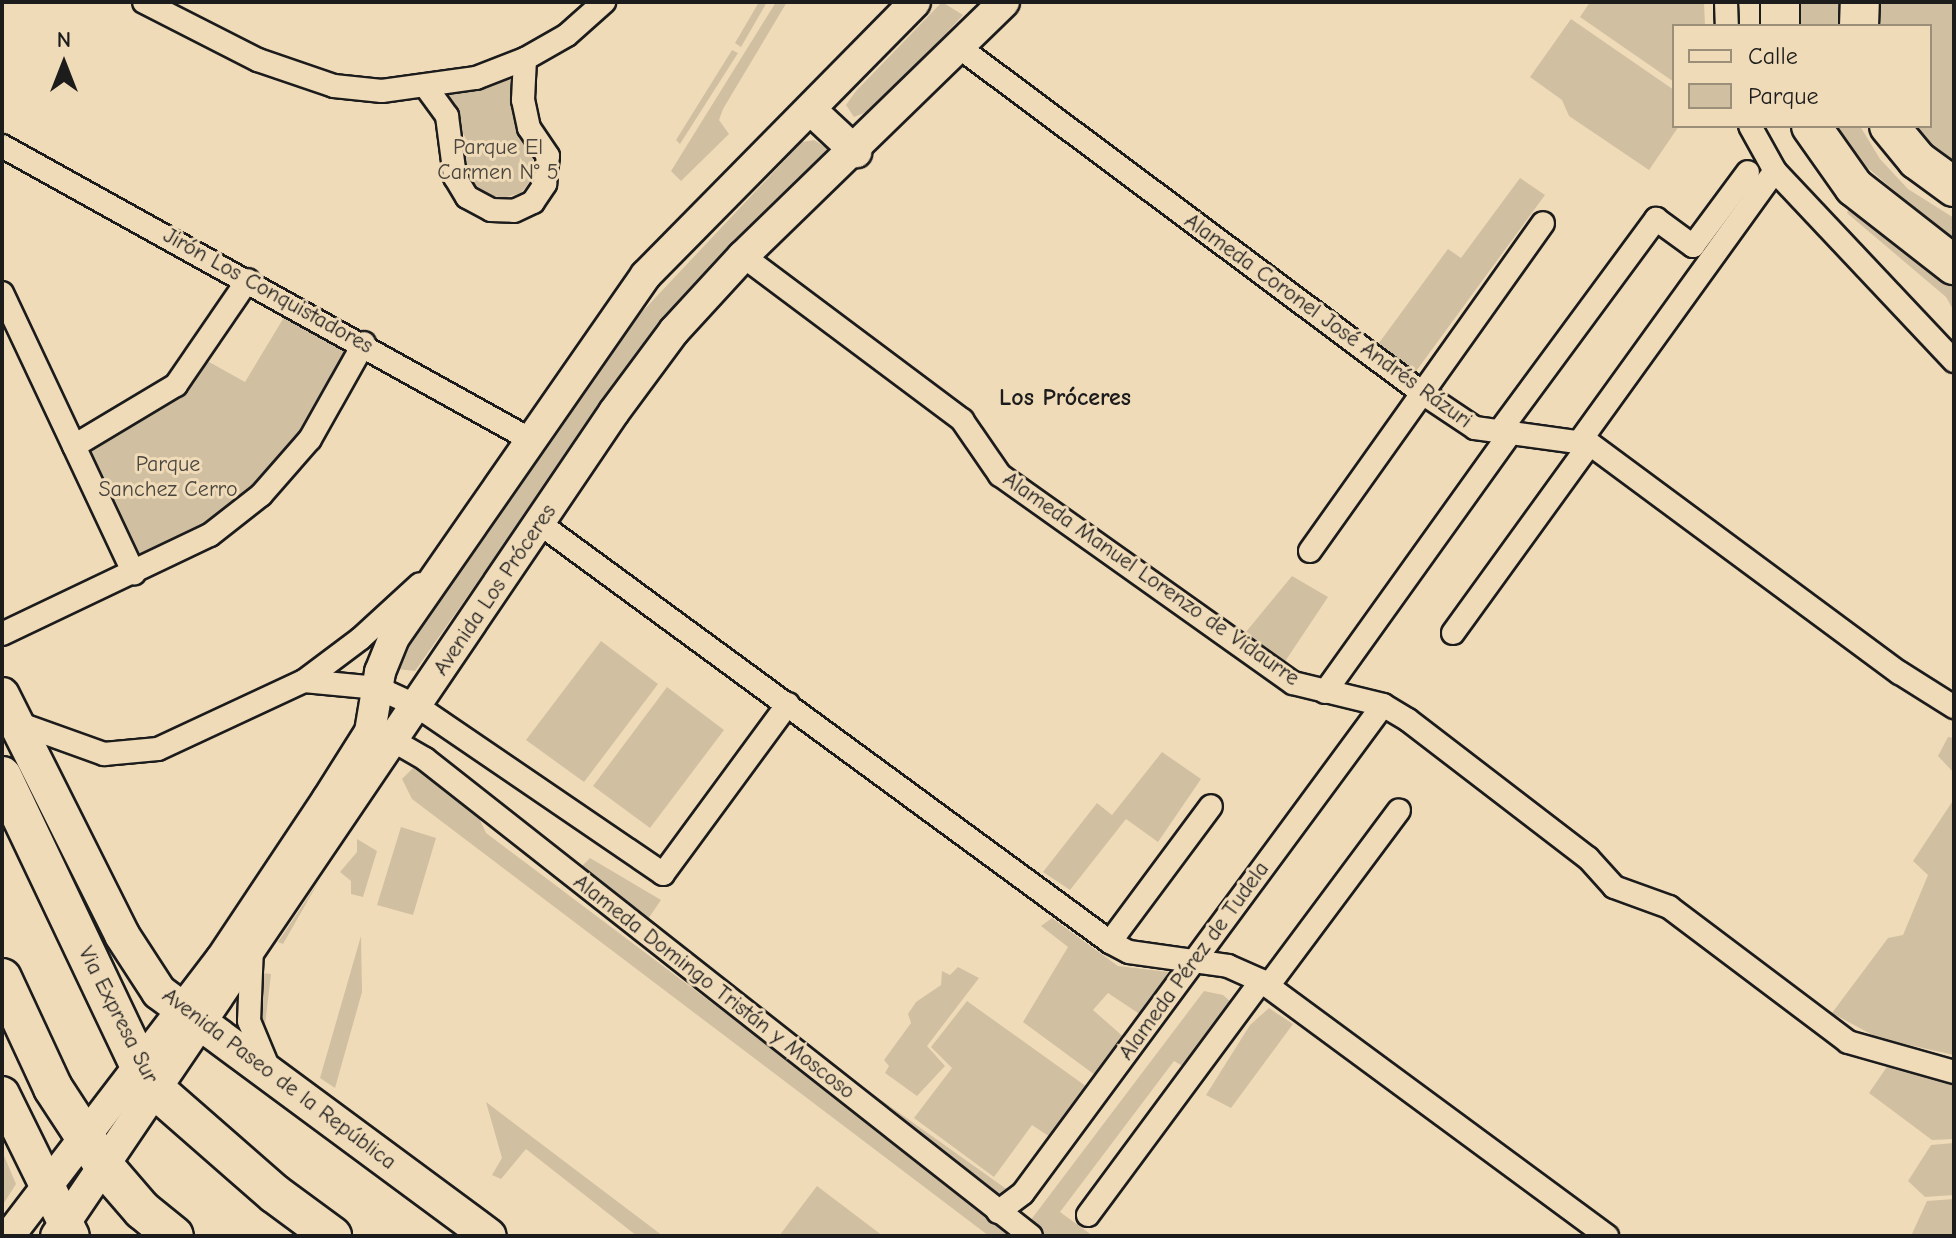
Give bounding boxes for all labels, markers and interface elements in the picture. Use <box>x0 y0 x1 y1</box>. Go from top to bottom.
north arrow <box>24 24 104 104</box>
legend <box>1672 24 1932 128</box>
text: N <box>57 27 71 53</box>
text: Calle <box>1748 42 1798 70</box>
text: Parque <box>1748 82 1819 110</box>
park label: Parque El Carmen N° 5 <box>437 134 559 186</box>
street label: Alameda Coronel José Andrés Rázuri <box>1179 208 1477 434</box>
street label: Jirón Los Conquistadores <box>159 222 377 360</box>
district label: Los Próceres <box>999 384 1131 412</box>
park label: Parque Sanchez Cerro <box>98 451 238 502</box>
street label: Alameda Manuel Lorenzo de Vidaurre <box>998 466 1304 692</box>
street label: Avenida Los Próceres <box>428 499 562 681</box>
street label: Alameda Pérez de Tudela <box>1113 857 1275 1065</box>
street label: Alameda Domingo Tristán y Moscoso <box>568 869 860 1105</box>
street label: Via Expresa Sur <box>72 942 164 1088</box>
street label: Avenida Paseo de la República <box>157 982 401 1176</box>

